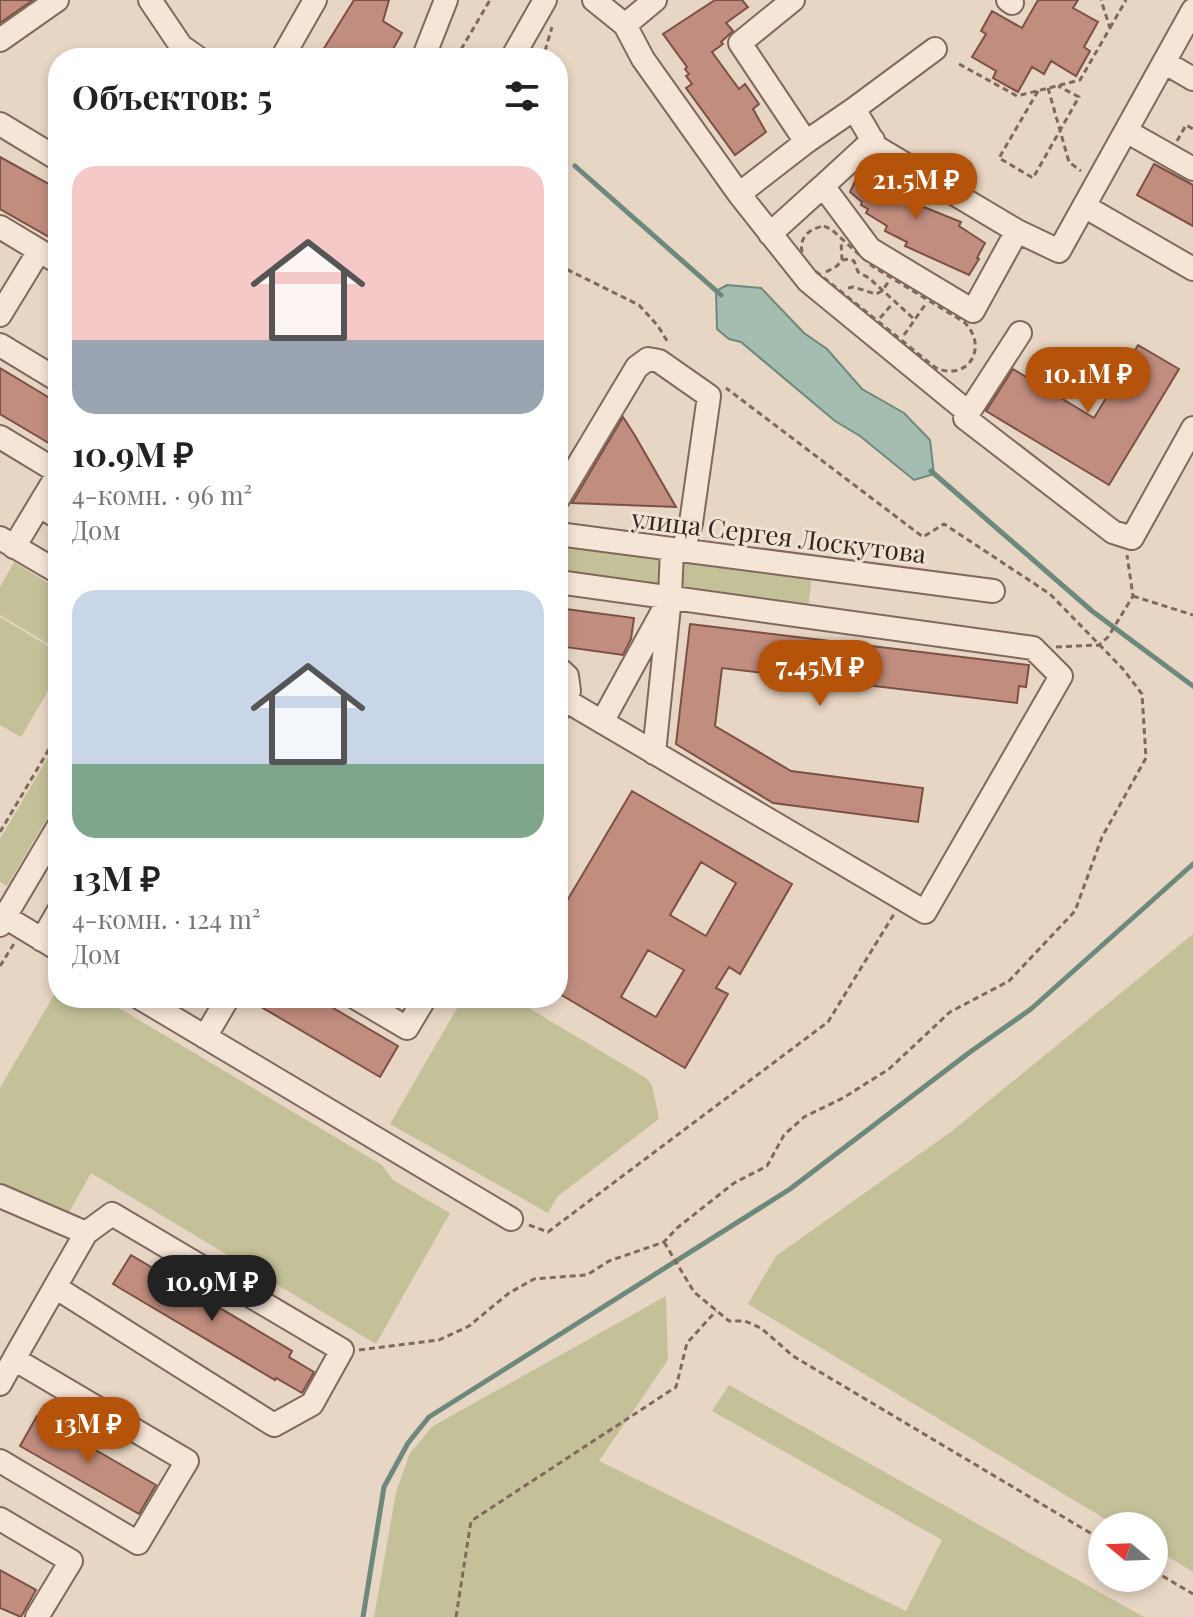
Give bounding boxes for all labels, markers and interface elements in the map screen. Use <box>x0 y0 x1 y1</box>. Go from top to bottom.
text: Объектов: 5 <box>72 73 272 119</box>
icon: filters <box>500 74 544 118</box>
pin: 21.5M ₽ <box>842 153 990 221</box>
text: 21.5M ₽ <box>872 161 960 196</box>
icon: home <box>236 218 380 362</box>
pin: 10.1M ₽ <box>1014 347 1162 415</box>
text: 10.1M ₽ <box>1044 355 1133 390</box>
text: 10.9M ₽ <box>72 430 194 476</box>
text: 4-комн. · 96 m² <box>72 477 252 512</box>
street label: улица Сергея Лоскутова <box>629 499 928 570</box>
text: Дом <box>72 512 121 547</box>
pin: 7.45M ₽ <box>746 640 894 708</box>
icon: home <box>236 642 380 786</box>
text: 7.45M ₽ <box>776 648 864 683</box>
text: 13M ₽ <box>72 854 161 900</box>
text: 4-комн. · 124 m² <box>72 901 261 936</box>
text: Дом <box>72 936 121 971</box>
pin: 10.9M ₽ <box>138 1255 286 1323</box>
text: 10.9M ₽ <box>165 1263 259 1298</box>
pin: 13M ₽ <box>32 1397 144 1465</box>
text: 13M ₽ <box>54 1405 122 1440</box>
north arrow <box>1088 1512 1168 1592</box>
map controls <box>1088 1512 1168 1592</box>

